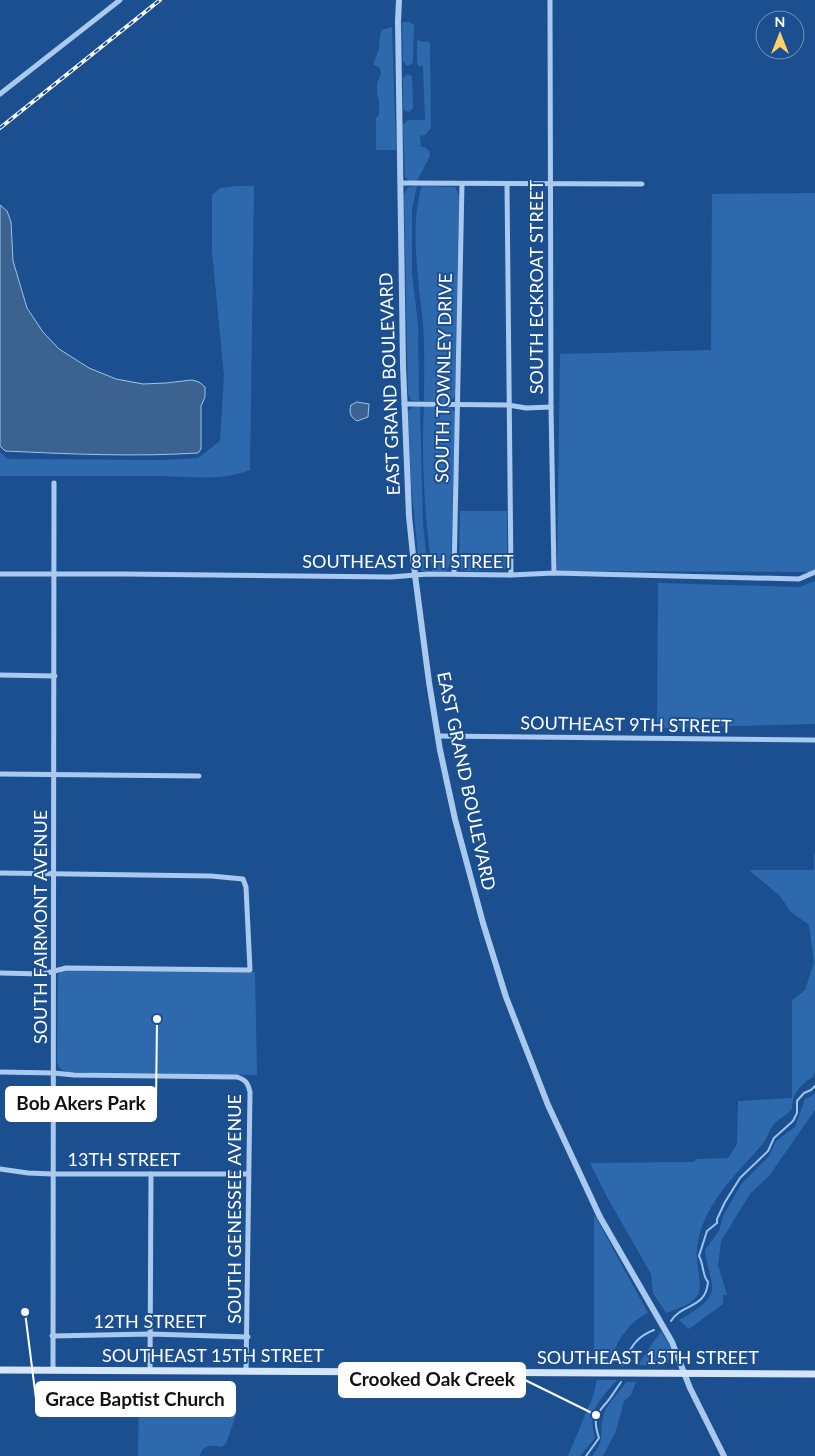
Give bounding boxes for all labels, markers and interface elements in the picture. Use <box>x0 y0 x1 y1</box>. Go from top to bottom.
north arrow <box>755 10 805 60</box>
text: N <box>775 13 785 30</box>
street label: SOUTH ECKROAT STREET <box>525 179 547 394</box>
street label: EAST GRAND BOULEVARD <box>374 272 404 496</box>
street label: SOUTH TOWNLEY DRIVE <box>430 273 456 483</box>
street label: SOUTHEAST 8TH STREET <box>302 550 514 572</box>
street label: EAST GRAND BOULEVARD <box>433 669 501 892</box>
street label: SOUTHEAST 9TH STREET <box>520 711 732 737</box>
street label: SOUTH FAIRMONT AVENUE <box>29 810 51 1044</box>
callout: Bob Akers Park <box>6 1087 156 1121</box>
text: Bob Akers Park <box>16 1091 147 1114</box>
street label: SOUTH GENESSEE AVENUE <box>223 1094 245 1324</box>
street label: 13TH STREET <box>68 1148 181 1170</box>
street label: 12TH STREET <box>94 1310 207 1332</box>
street label: SOUTHEAST 15TH STREET <box>102 1344 324 1366</box>
street label: SOUTHEAST 15TH STREET <box>537 1346 759 1368</box>
callout: Crooked Oak Creek <box>339 1363 525 1397</box>
text: Crooked Oak Creek <box>349 1367 516 1390</box>
callout: Grace Baptist Church <box>36 1382 235 1416</box>
text: Grace Baptist Church <box>45 1387 225 1410</box>

